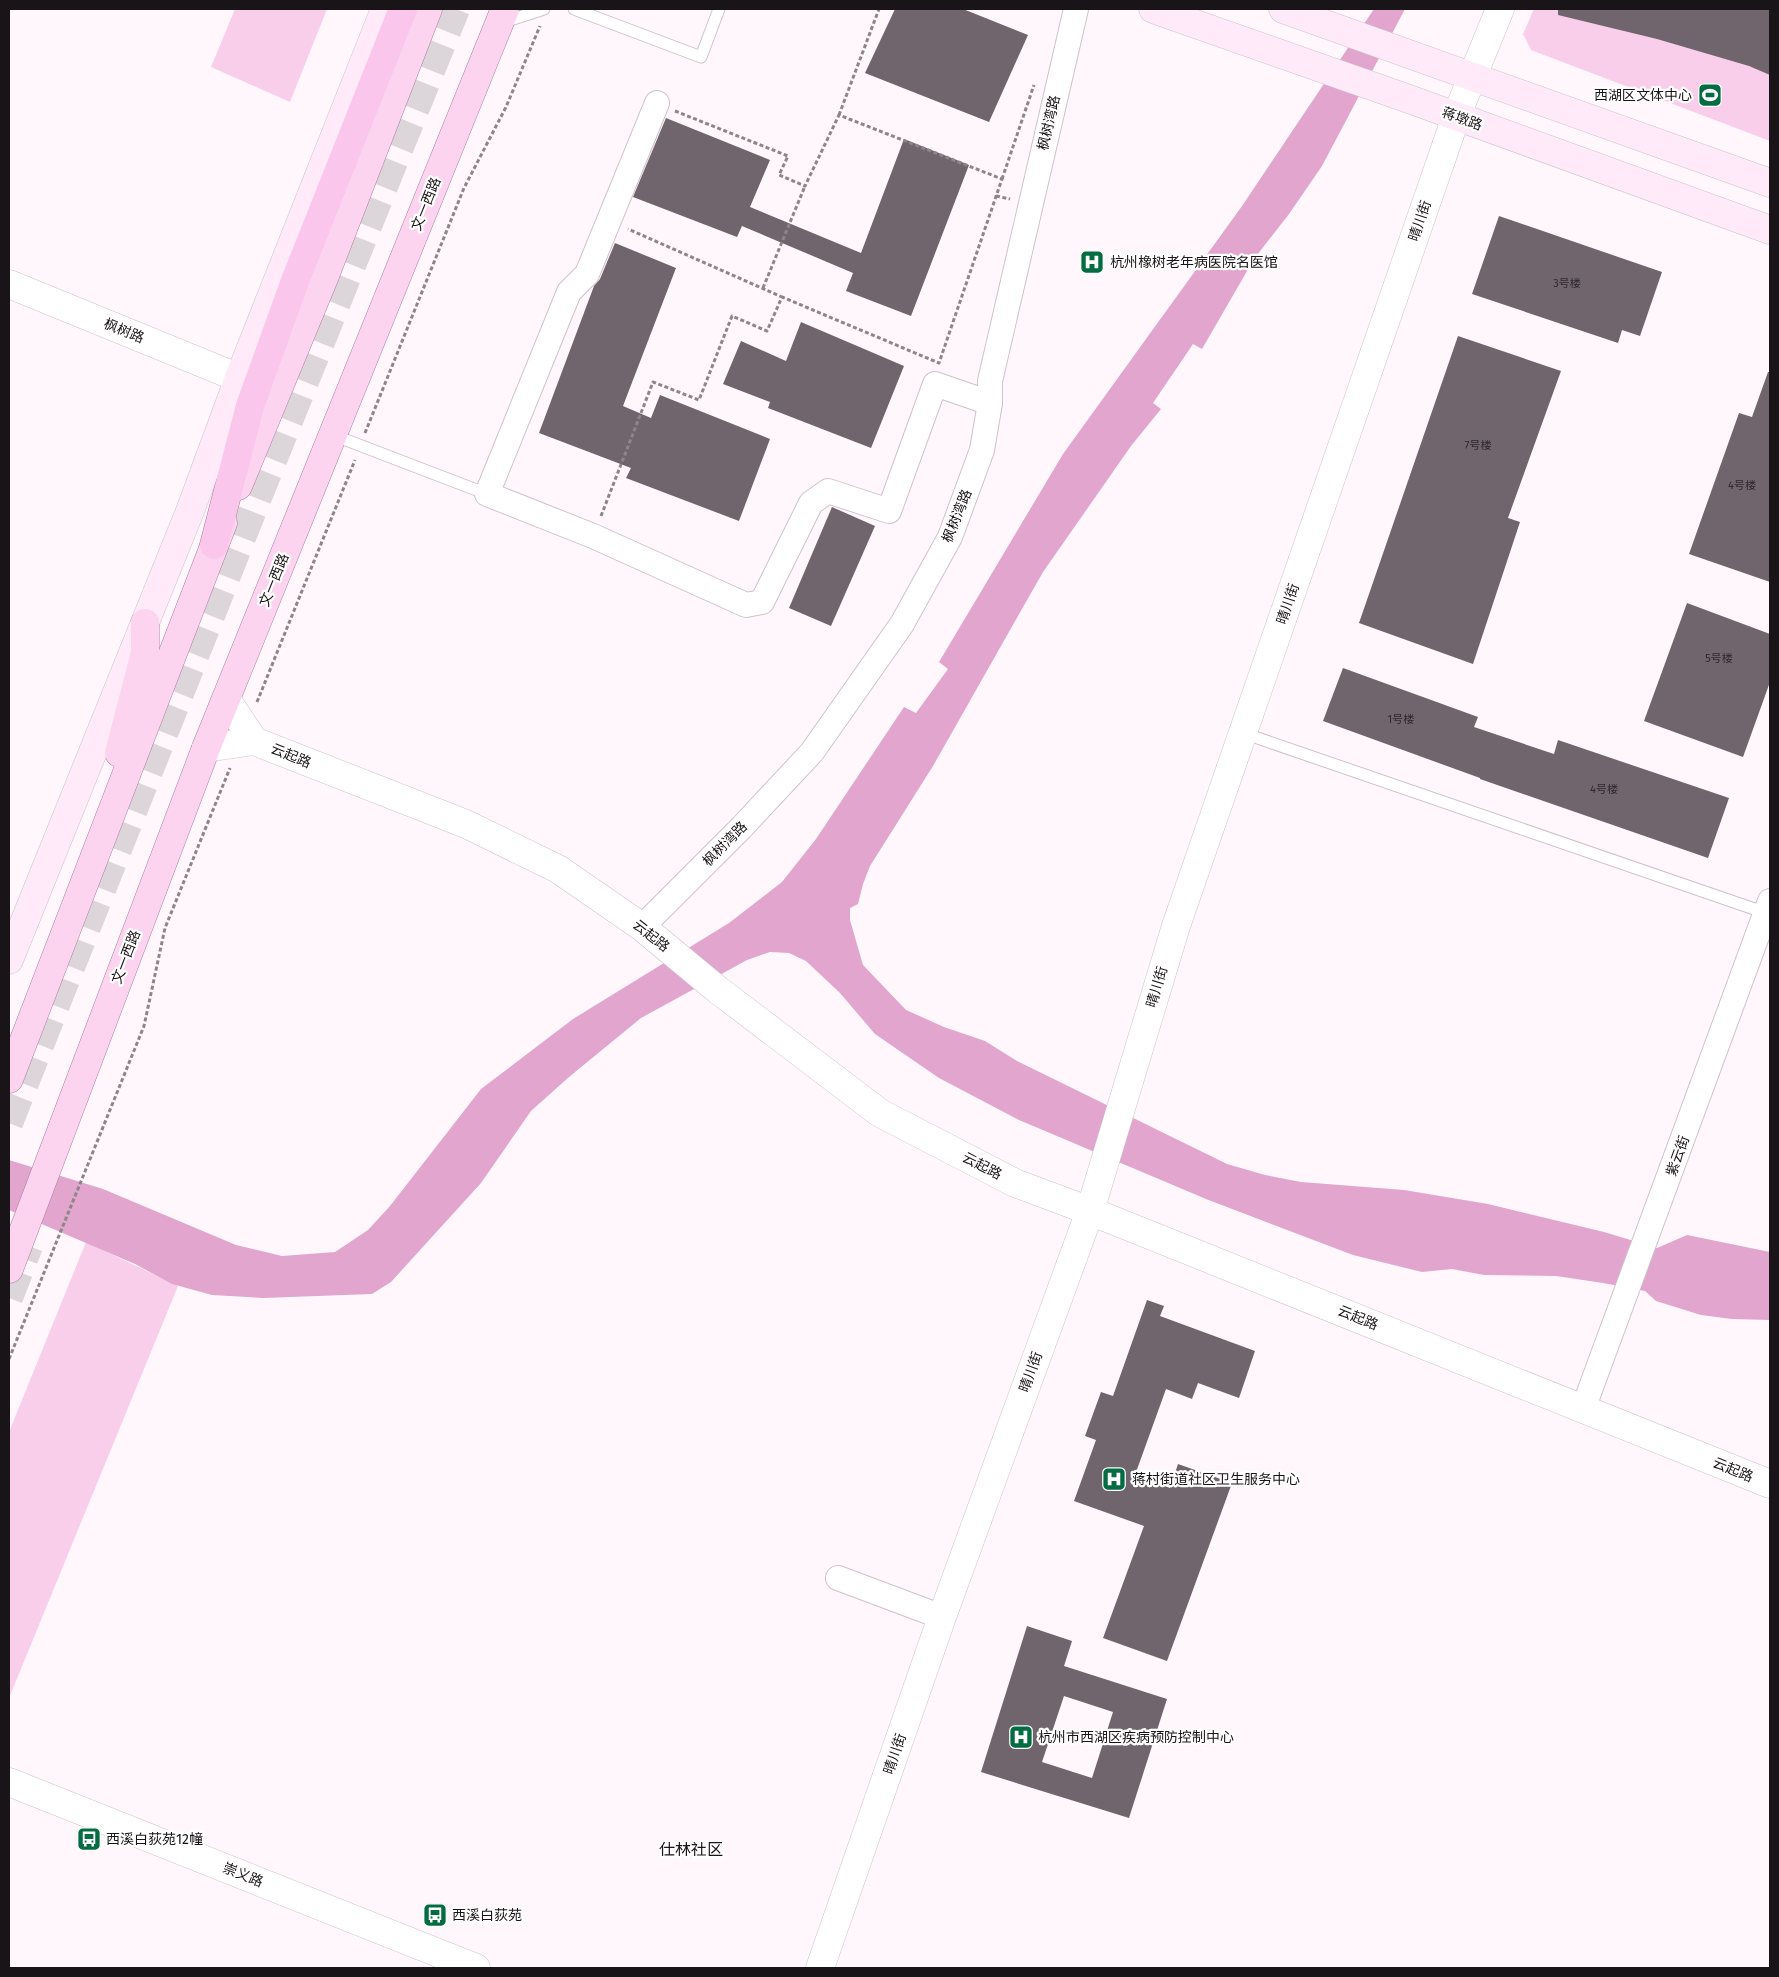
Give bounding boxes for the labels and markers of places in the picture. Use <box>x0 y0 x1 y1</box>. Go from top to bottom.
sports icon: 西湖区文体中心 <box>1697 82 1723 108</box>
place label: 西湖区文体中心 <box>1594 87 1692 104</box>
hospital icon: 杭州橡树老年病医院名医馆 <box>1079 249 1105 275</box>
place label: 杭州橡树老年病医院名医馆 <box>1110 254 1278 271</box>
hospital icon: 蒋村街道社区卫生服务中心 <box>1101 1466 1127 1492</box>
place label: 蒋村街道社区卫生服务中心 <box>1132 1471 1300 1488</box>
hospital icon: 杭州市西湖区疾病预防控制中心 <box>1008 1724 1034 1750</box>
place label: 杭州市西湖区疾病预防控制中心 <box>1038 1729 1234 1746</box>
bus stop icon: 西溪白荻苑12幢 <box>76 1826 102 1852</box>
place label: 西溪白荻苑12幢 <box>106 1831 203 1848</box>
bus stop icon: 西溪白荻苑 <box>422 1902 448 1928</box>
place label: 西溪白荻苑 <box>452 1907 522 1924</box>

